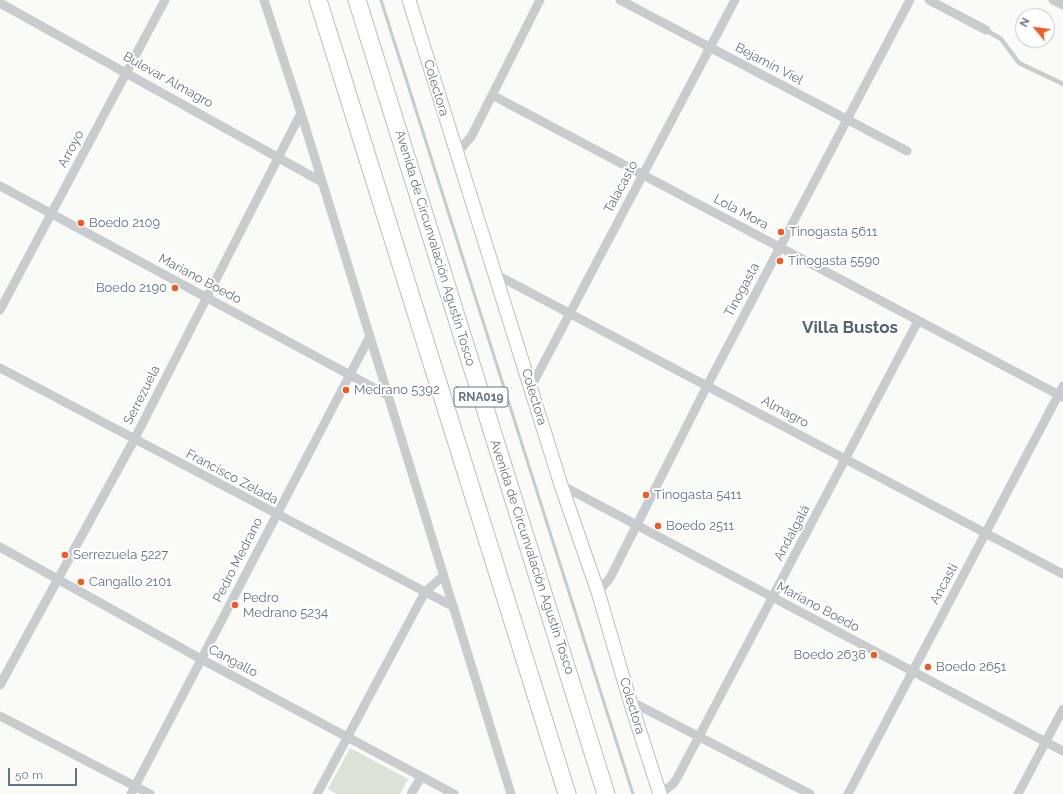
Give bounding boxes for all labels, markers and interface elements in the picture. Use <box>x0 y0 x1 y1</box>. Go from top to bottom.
north arrow <box>1015 8 1055 48</box>
text: N <box>1017 16 1033 29</box>
street label: Bejamín Viel <box>732 40 806 88</box>
street label: Bulevar Almagro <box>120 49 216 111</box>
street label: Colectora <box>420 58 452 118</box>
street label: Arroyo <box>55 128 87 170</box>
street label: Avenida de Circunvalación Agustín Tosco <box>392 128 478 368</box>
street label: Talacasto <box>601 158 641 216</box>
street label: Lola Mora <box>711 191 771 233</box>
place label: Boedo 2109 <box>89 215 160 231</box>
marker: Boedo 2109 <box>76 218 86 228</box>
place label: Tinogasta 5611 <box>789 224 877 240</box>
marker: Tinogasta 5611 <box>776 227 786 237</box>
street label: Mariano Boedo <box>156 251 244 307</box>
place label: Tinogasta 5590 <box>788 253 880 269</box>
marker: Tinogasta 5590 <box>775 256 785 266</box>
street label: Tinogasta <box>721 260 763 320</box>
place label: Boedo 2190 <box>96 280 167 296</box>
marker: Boedo 2190 <box>170 283 180 293</box>
district label: Villa Bustos <box>802 318 898 338</box>
street label: Serrezuela <box>120 363 164 427</box>
street label: Colectora <box>518 367 550 427</box>
place label: Medrano 5392 <box>354 382 440 398</box>
marker: Medrano 5392 <box>341 385 351 395</box>
road number: RNA019 <box>454 387 508 407</box>
street label: Almagro <box>759 393 811 431</box>
street label: Avenida de Circunvalación Agustín Tosco <box>487 438 577 676</box>
street label: Francisco Zelada <box>183 446 281 508</box>
place label: Tinogasta 5411 <box>654 487 742 503</box>
marker: Tinogasta 5411 <box>641 490 651 500</box>
street label: Andalgalá <box>771 502 813 564</box>
street label: Pedro Medrano <box>210 515 266 605</box>
place label: Boedo 2511 <box>666 518 734 534</box>
marker: Boedo 2511 <box>653 521 663 531</box>
place label: Serrezuela 5227 <box>73 547 168 563</box>
marker: Serrezuela 5227 <box>60 550 70 560</box>
street label: Ancasti <box>927 561 961 607</box>
place label: Cangallo 2101 <box>89 574 172 590</box>
marker: Cangallo 2101 <box>76 577 86 587</box>
street label: Mariano Boedo <box>774 579 862 635</box>
place label: Pedro Medrano 5234 <box>243 590 328 621</box>
marker: Pedro Medrano 5234 <box>230 600 240 610</box>
street label: Cangallo <box>206 642 260 680</box>
place label: Boedo 2638 <box>794 647 866 663</box>
marker: Boedo 2638 <box>869 650 879 660</box>
place label: Boedo 2651 <box>936 659 1006 675</box>
marker: Boedo 2651 <box>923 662 933 672</box>
street label: Colectora <box>616 676 648 736</box>
scale bar <box>10 760 79 786</box>
text: 50 m <box>15 768 43 782</box>

